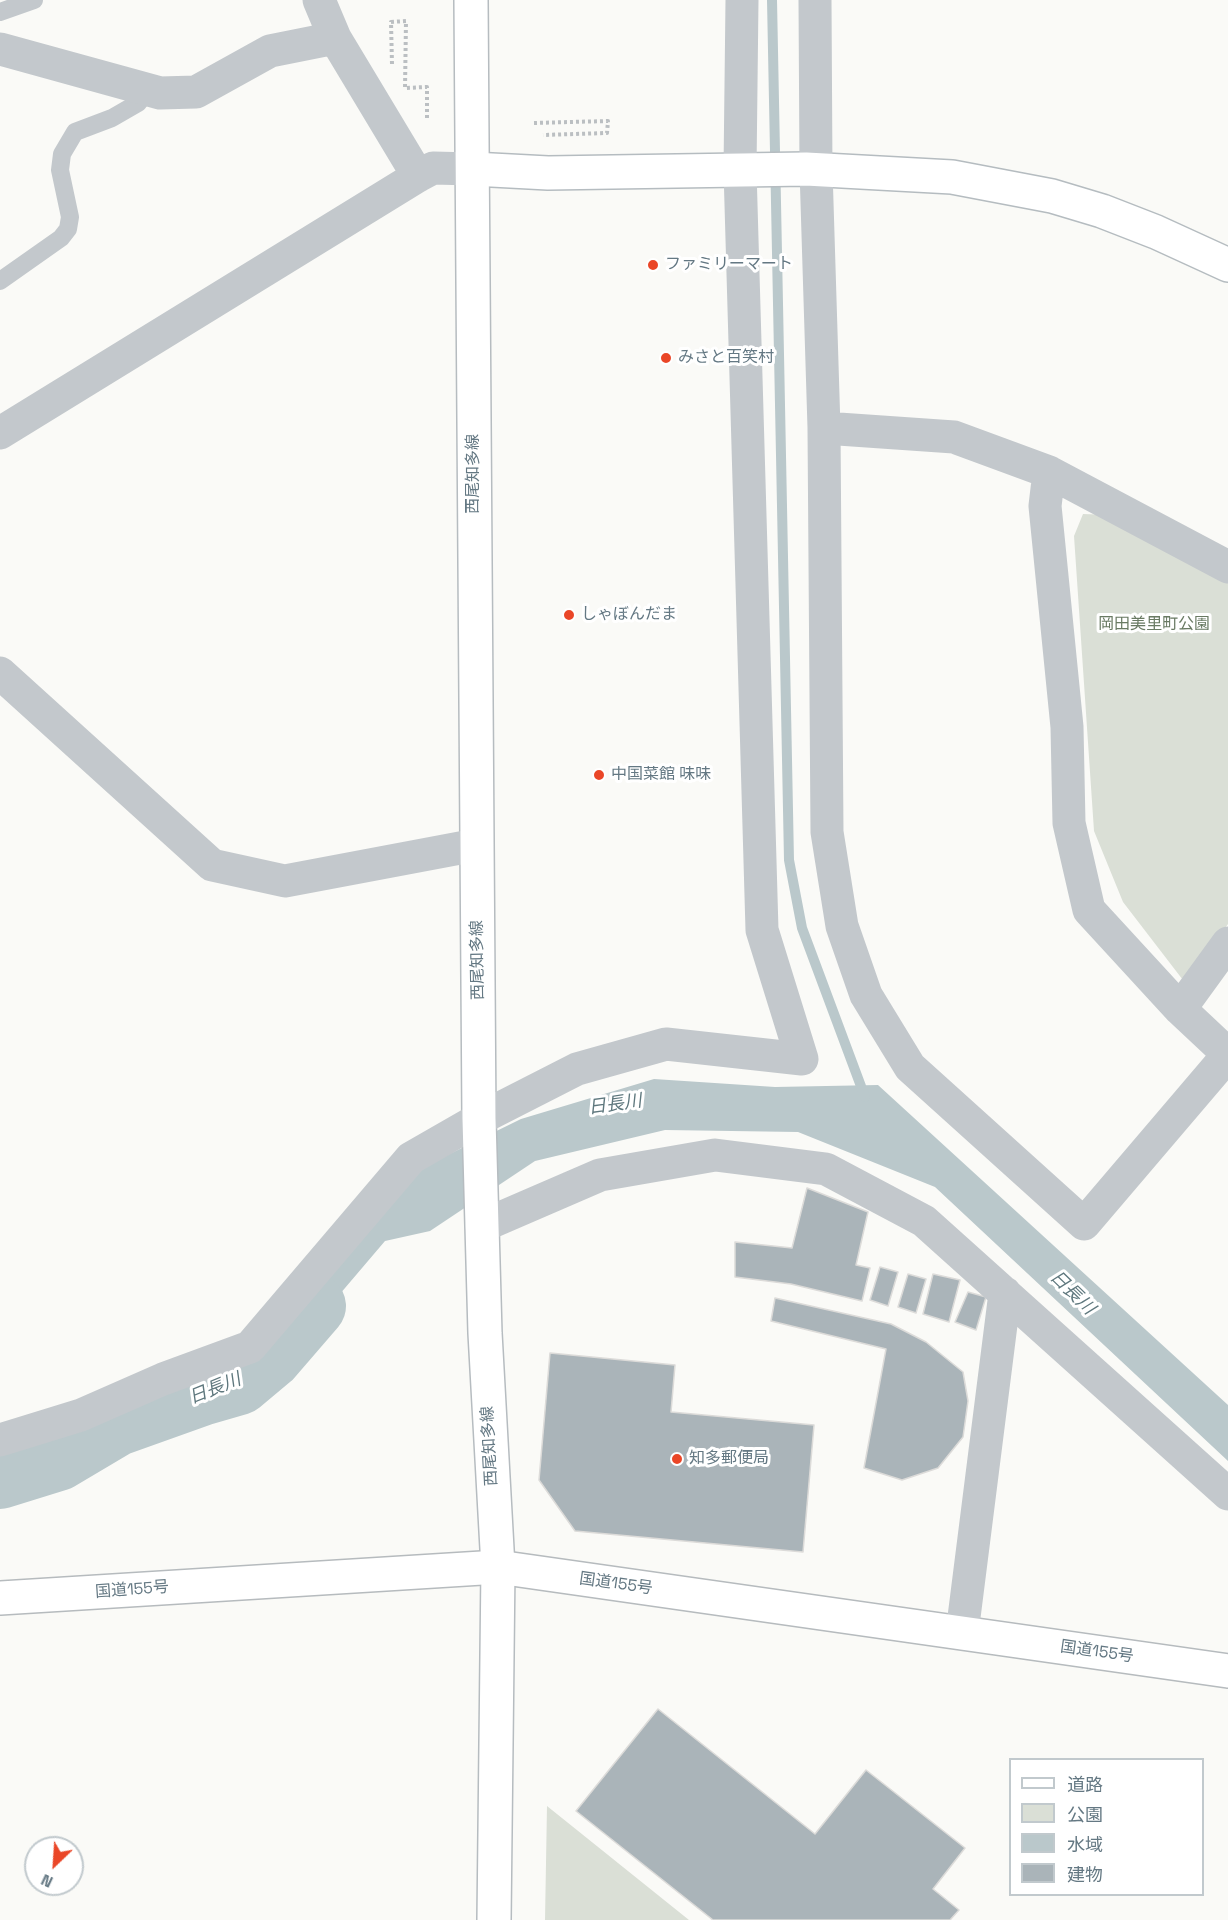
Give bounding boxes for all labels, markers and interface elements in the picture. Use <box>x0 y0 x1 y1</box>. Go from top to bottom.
place label: ファミリーマート <box>665 255 793 275</box>
marker: ファミリーマート <box>646 258 660 272</box>
place label: みさと百笑村 <box>678 348 774 368</box>
marker: みさと百笑村 <box>659 351 673 365</box>
street label: 西尾知多線 <box>464 434 484 514</box>
place label: しゃぼんだま <box>581 605 677 625</box>
marker: しゃぼんだま <box>562 608 576 622</box>
park label: 岡田美里町公園 <box>1098 615 1210 635</box>
place label: 中国菜館 味味 <box>611 765 711 785</box>
marker: 中国菜館 味味 <box>592 768 606 782</box>
street label: 西尾知多線 <box>468 920 488 1000</box>
water label: 日長川 <box>587 1091 643 1119</box>
water label: 日長川 <box>1045 1266 1099 1320</box>
water label: 日長川 <box>186 1369 244 1409</box>
street label: 西尾知多線 <box>478 1406 502 1486</box>
place label: 知多郵便局 <box>689 1449 769 1469</box>
marker: 知多郵便局 <box>670 1452 684 1466</box>
street label: 国道155号 <box>578 1569 654 1599</box>
street label: 国道155号 <box>94 1578 170 1602</box>
street label: 国道155号 <box>1059 1637 1135 1667</box>
legend <box>1009 1758 1204 1896</box>
text: 道路 <box>1067 1773 1103 1796</box>
text: 公園 <box>1067 1803 1103 1826</box>
text: 水域 <box>1067 1833 1103 1856</box>
north arrow <box>24 1836 84 1896</box>
text: 建物 <box>1067 1863 1103 1886</box>
text: N <box>38 1869 56 1893</box>

